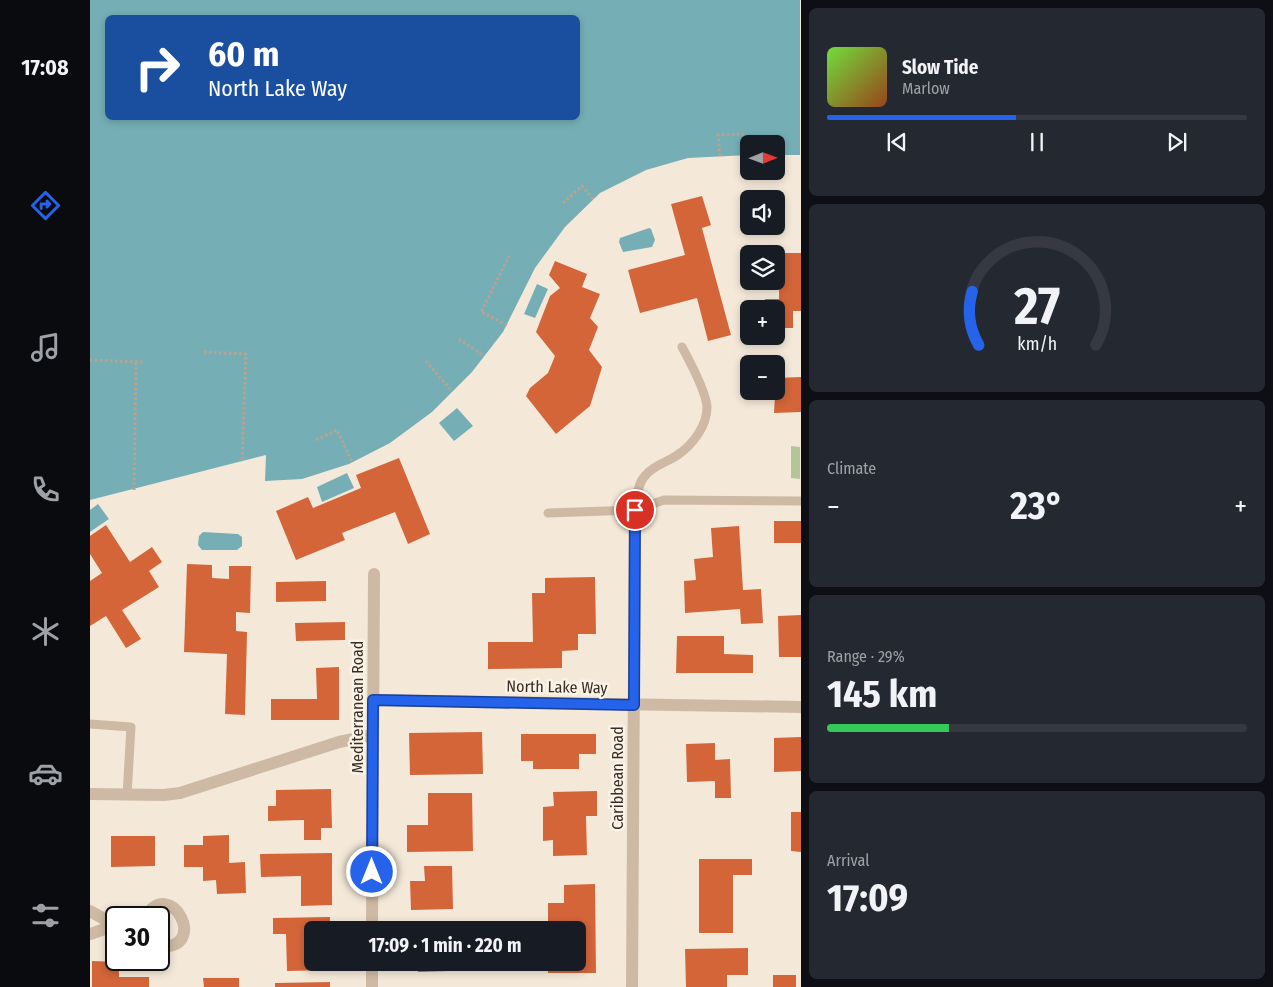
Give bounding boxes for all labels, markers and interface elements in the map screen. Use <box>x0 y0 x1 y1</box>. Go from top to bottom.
text: 60 m <box>208 33 279 75</box>
icon: right <box>125 35 190 100</box>
text: 17:08 <box>21 54 69 81</box>
text: Slow Tide <box>902 56 978 79</box>
text: North Lake Way <box>208 75 347 102</box>
text: Marlow <box>902 79 950 98</box>
icon: previous <box>883 128 911 156</box>
icon: pause <box>1023 128 1051 156</box>
icon: next <box>1163 128 1191 156</box>
north arrow <box>740 135 785 180</box>
map controls <box>740 135 785 400</box>
icon: directions <box>28 188 63 223</box>
button: sound <box>740 190 785 235</box>
button: layers <box>740 245 785 290</box>
text: 27 <box>1013 275 1060 338</box>
button: + <box>740 300 785 345</box>
icon: music <box>28 330 63 365</box>
text: km/h <box>1017 333 1057 355</box>
button: − <box>740 355 785 400</box>
text: Climate <box>827 459 876 478</box>
icon: phone <box>28 472 63 507</box>
text: 23° <box>1010 483 1064 529</box>
pin <box>614 489 656 531</box>
text: − <box>827 490 840 523</box>
text: + <box>1234 490 1247 523</box>
icon: arrive <box>621 496 649 524</box>
icon: climate <box>28 614 63 649</box>
street label: Mediterranean Road <box>348 641 367 773</box>
text: Range · 29% <box>827 647 905 666</box>
text: 145 km <box>827 671 937 717</box>
street label: North Lake Way <box>506 677 609 697</box>
street label: Caribbean Road <box>608 726 627 830</box>
icon: car <box>28 756 63 791</box>
position arrow <box>345 845 397 897</box>
text: Arrival <box>827 851 869 870</box>
text: 17:09 <box>827 875 908 921</box>
icon: filters <box>28 898 63 933</box>
speed limit sign: 30 <box>105 906 170 971</box>
text: 17:09 · 1 min · 220 m <box>369 934 521 957</box>

